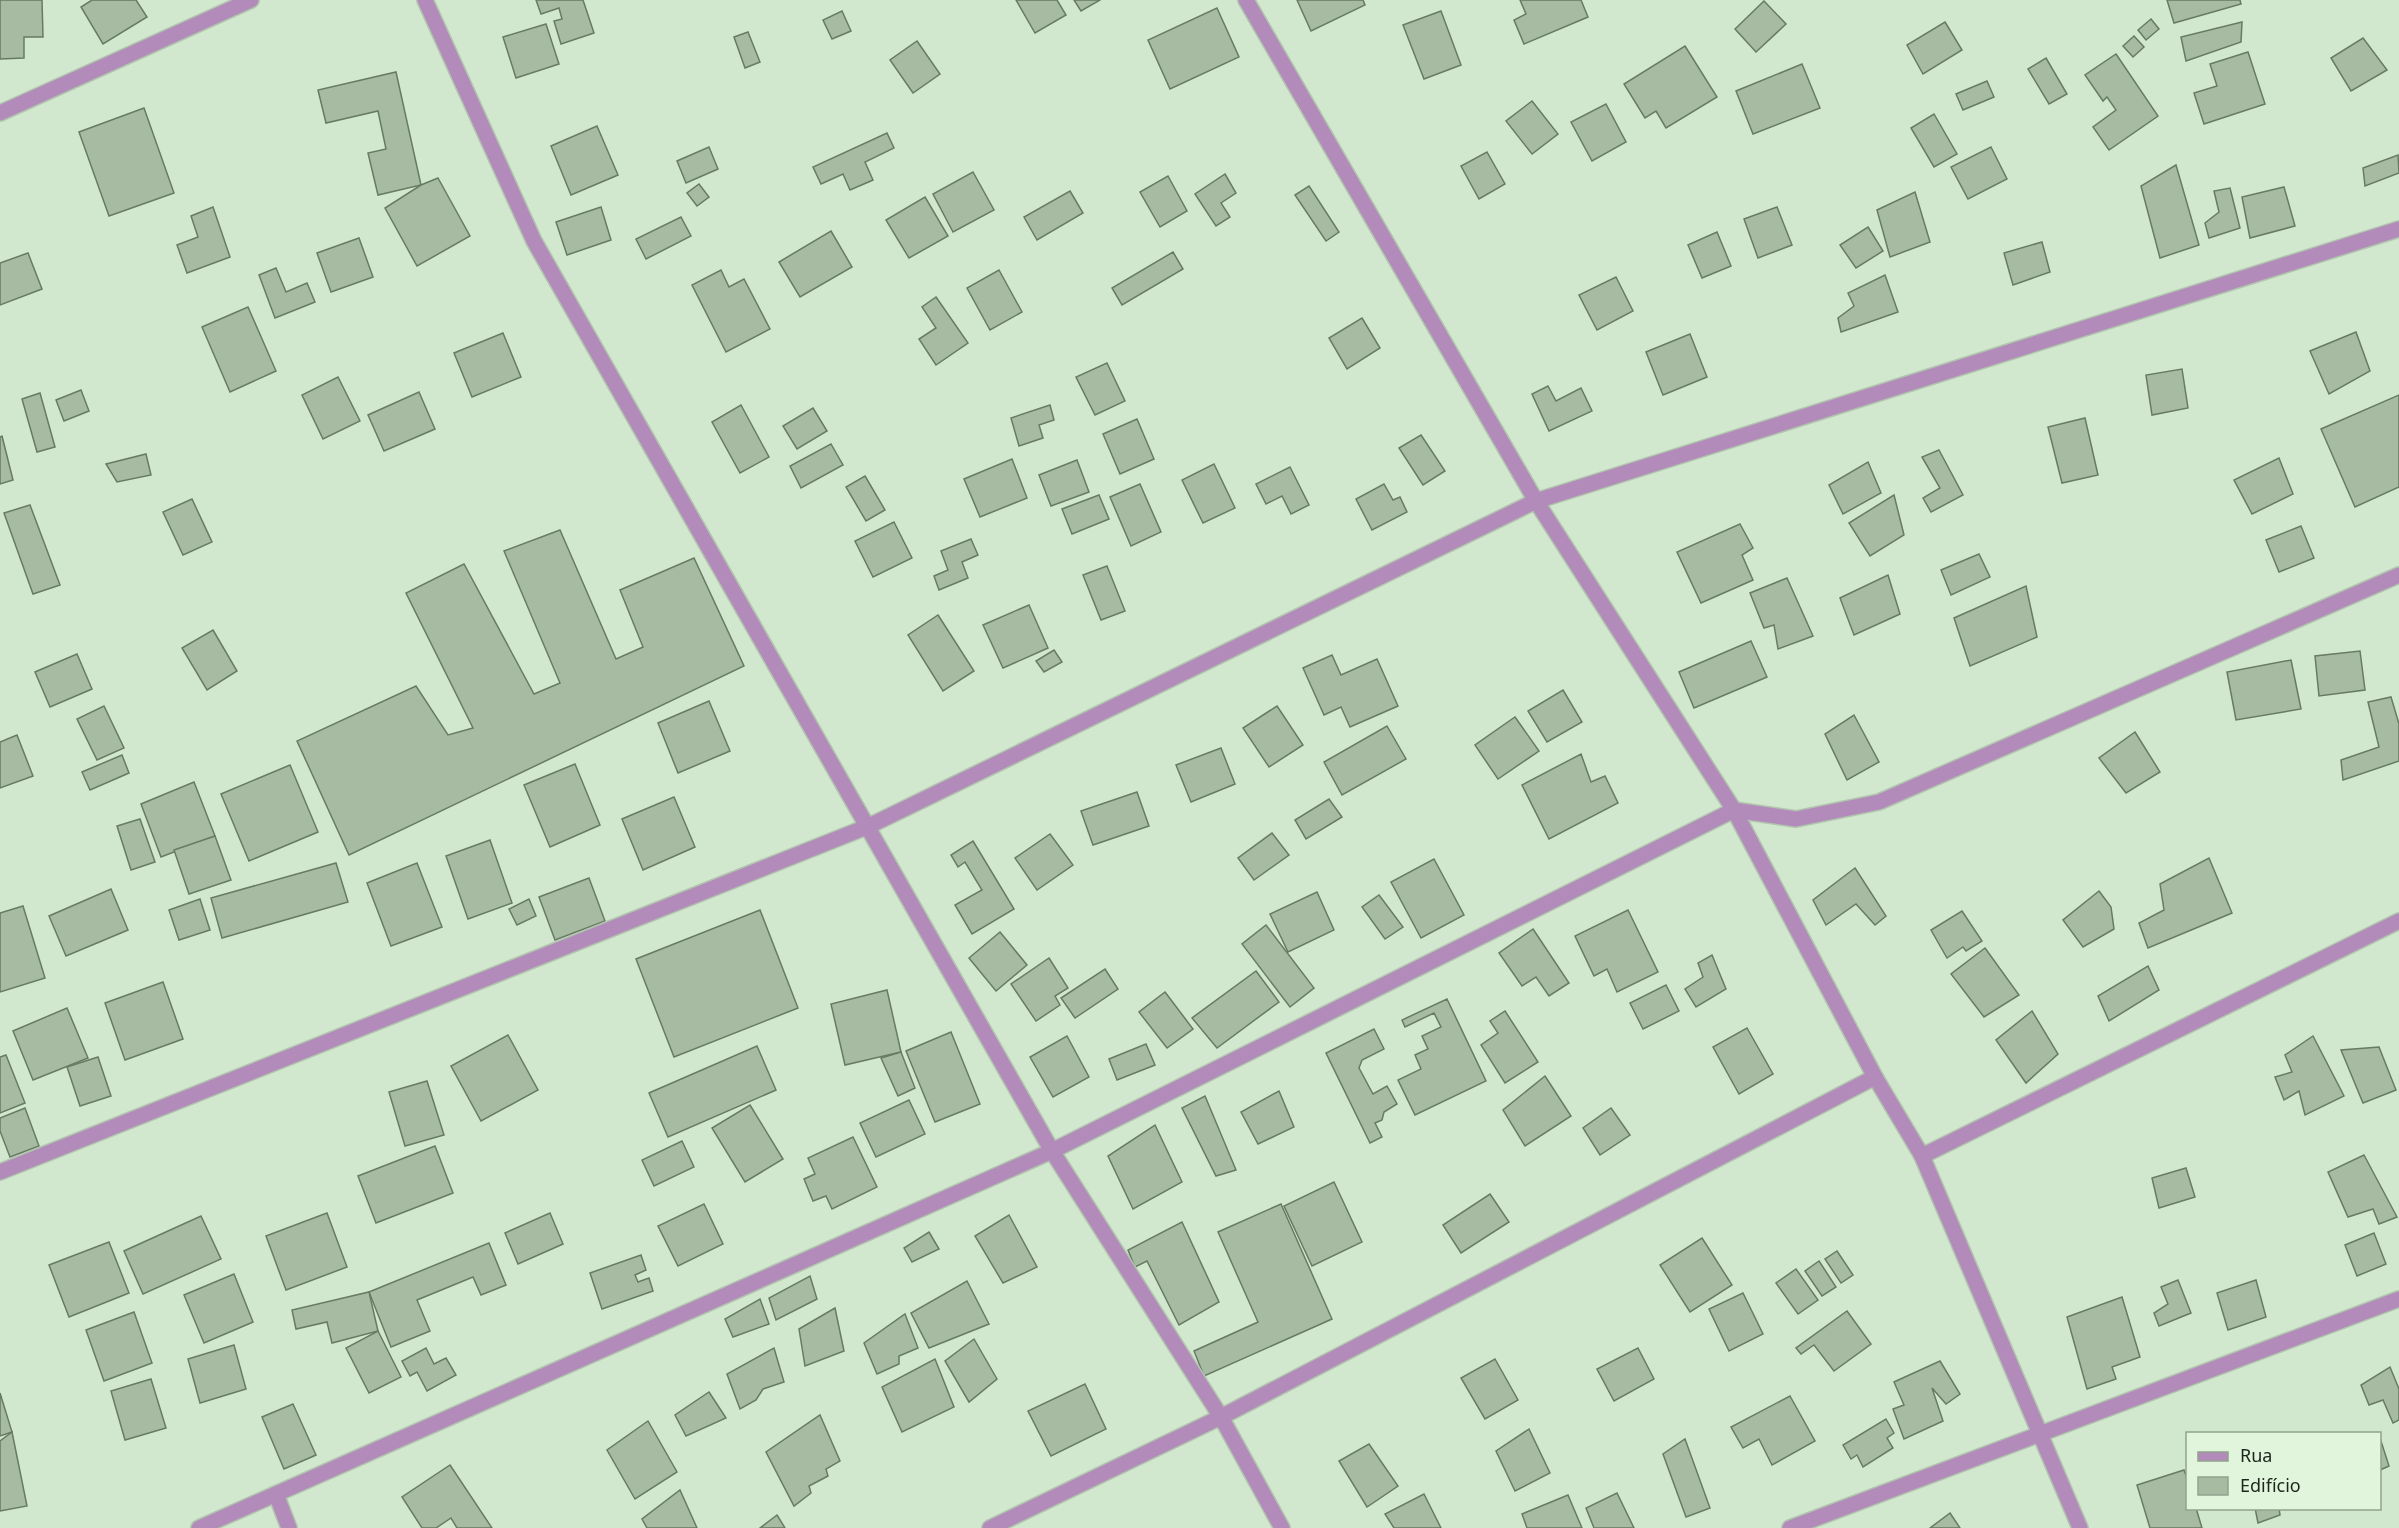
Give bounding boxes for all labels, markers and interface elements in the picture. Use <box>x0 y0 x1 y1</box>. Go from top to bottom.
legend <box>2186 1432 2381 1510</box>
text: Rua <box>2240 1443 2272 1467</box>
text: Edifício <box>2240 1473 2301 1497</box>

